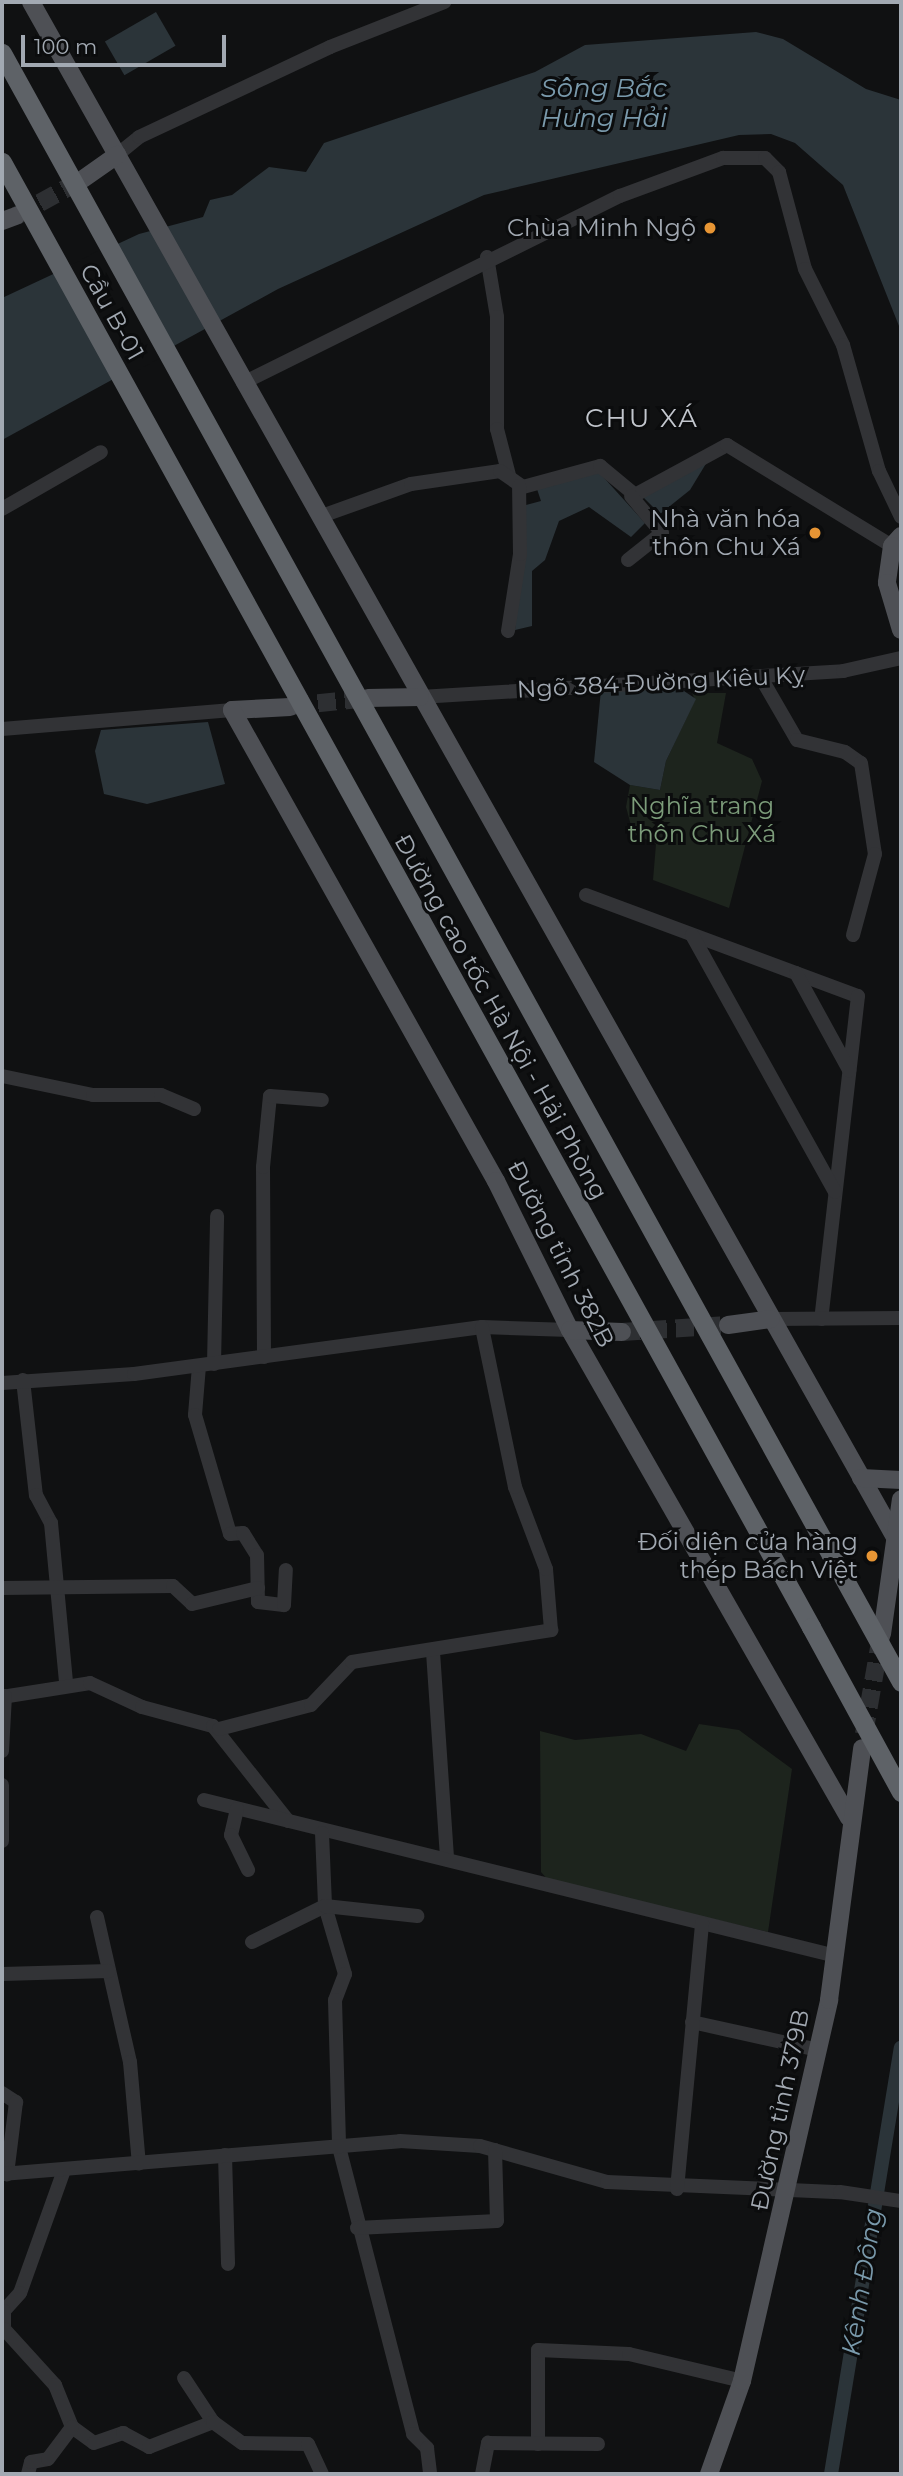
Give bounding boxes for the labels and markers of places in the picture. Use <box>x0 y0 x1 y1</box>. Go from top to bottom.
place label: Chùa Minh Ngộ <box>507 214 696 242</box>
marker: Chùa Minh Ngộ <box>702 220 718 236</box>
place label: Nhà văn hóa thôn Chu Xá <box>650 505 801 561</box>
marker: Nhà văn hóa thôn Chu Xá <box>807 525 823 541</box>
place label: Đối diện cửa hàng thép Bách Việt <box>638 1528 858 1584</box>
marker: Đối diện cửa hàng thép Bách Việt <box>864 1548 880 1564</box>

